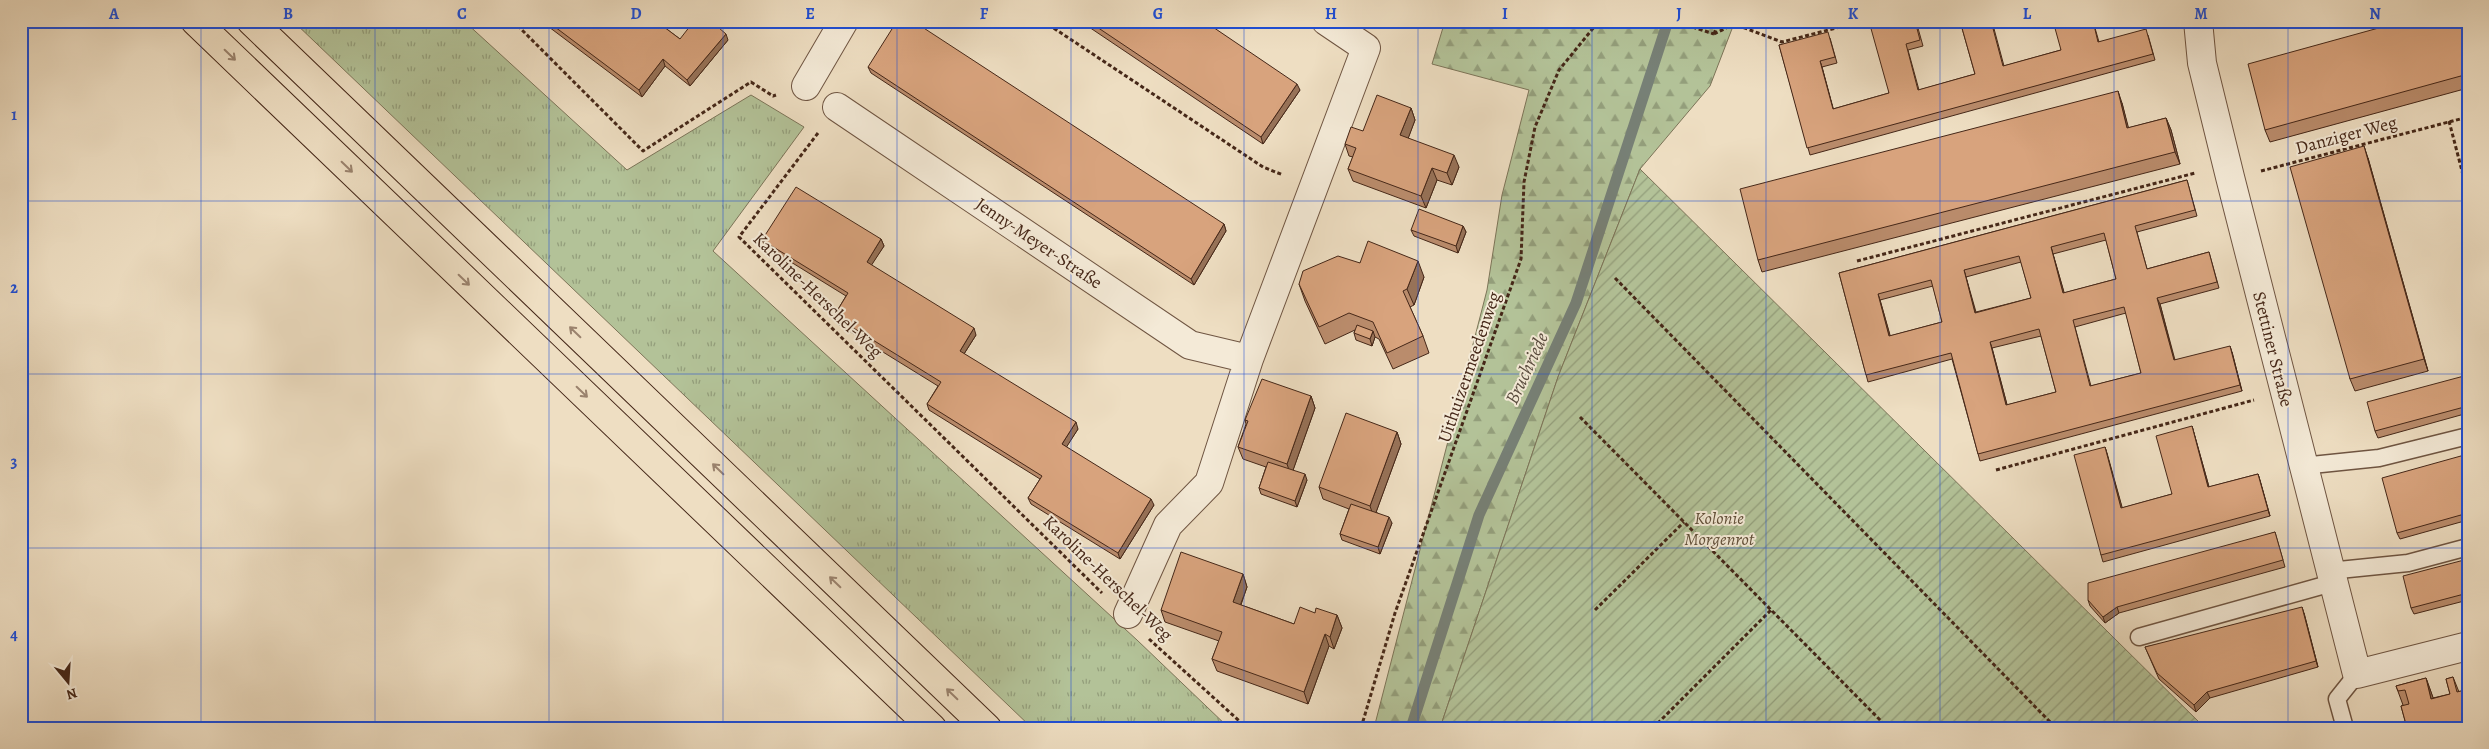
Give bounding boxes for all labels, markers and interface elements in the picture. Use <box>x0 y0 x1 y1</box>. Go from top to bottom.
text: A <box>108 3 120 25</box>
text: B <box>283 3 293 25</box>
text: C <box>457 3 467 25</box>
text: D <box>630 3 642 25</box>
text: E <box>805 3 815 25</box>
text: F <box>980 3 989 25</box>
text: G <box>1153 3 1163 25</box>
text: H <box>1325 3 1337 25</box>
text: I <box>1502 3 1508 25</box>
text: J <box>1676 3 1682 25</box>
text: K <box>1848 3 1859 25</box>
text: L <box>2023 3 2032 25</box>
text: M <box>2194 3 2208 25</box>
text: N <box>2369 3 2381 25</box>
one-way arrow <box>223 49 236 61</box>
text: 1 <box>11 104 17 126</box>
street label: Danziger Weg <box>2293 110 2399 160</box>
one-way arrow <box>341 161 353 173</box>
street label: Jenny-Meyer-Straße <box>971 192 1107 294</box>
street label: Karoline-Herschel-Weg <box>748 227 888 363</box>
one-way arrow <box>458 274 471 286</box>
text: 2 <box>10 277 18 299</box>
street label: Uithuizermeedenweg <box>1432 288 1506 446</box>
street label: Stettiner Straße <box>2247 289 2299 409</box>
one-way arrow <box>569 326 581 338</box>
water label: Bruchriede <box>1499 328 1555 409</box>
one-way arrow <box>575 386 588 398</box>
text: 3 <box>11 451 18 473</box>
one-way arrow <box>711 463 724 475</box>
park label: Kolonie Morgenrot <box>1684 506 1755 551</box>
street label: Karoline-Herschel-Weg <box>1038 510 1178 646</box>
one-way arrow <box>829 575 841 588</box>
text: 4 <box>10 624 18 646</box>
north arrow <box>42 656 92 706</box>
text: N <box>64 683 80 704</box>
one-way arrow <box>946 688 959 700</box>

